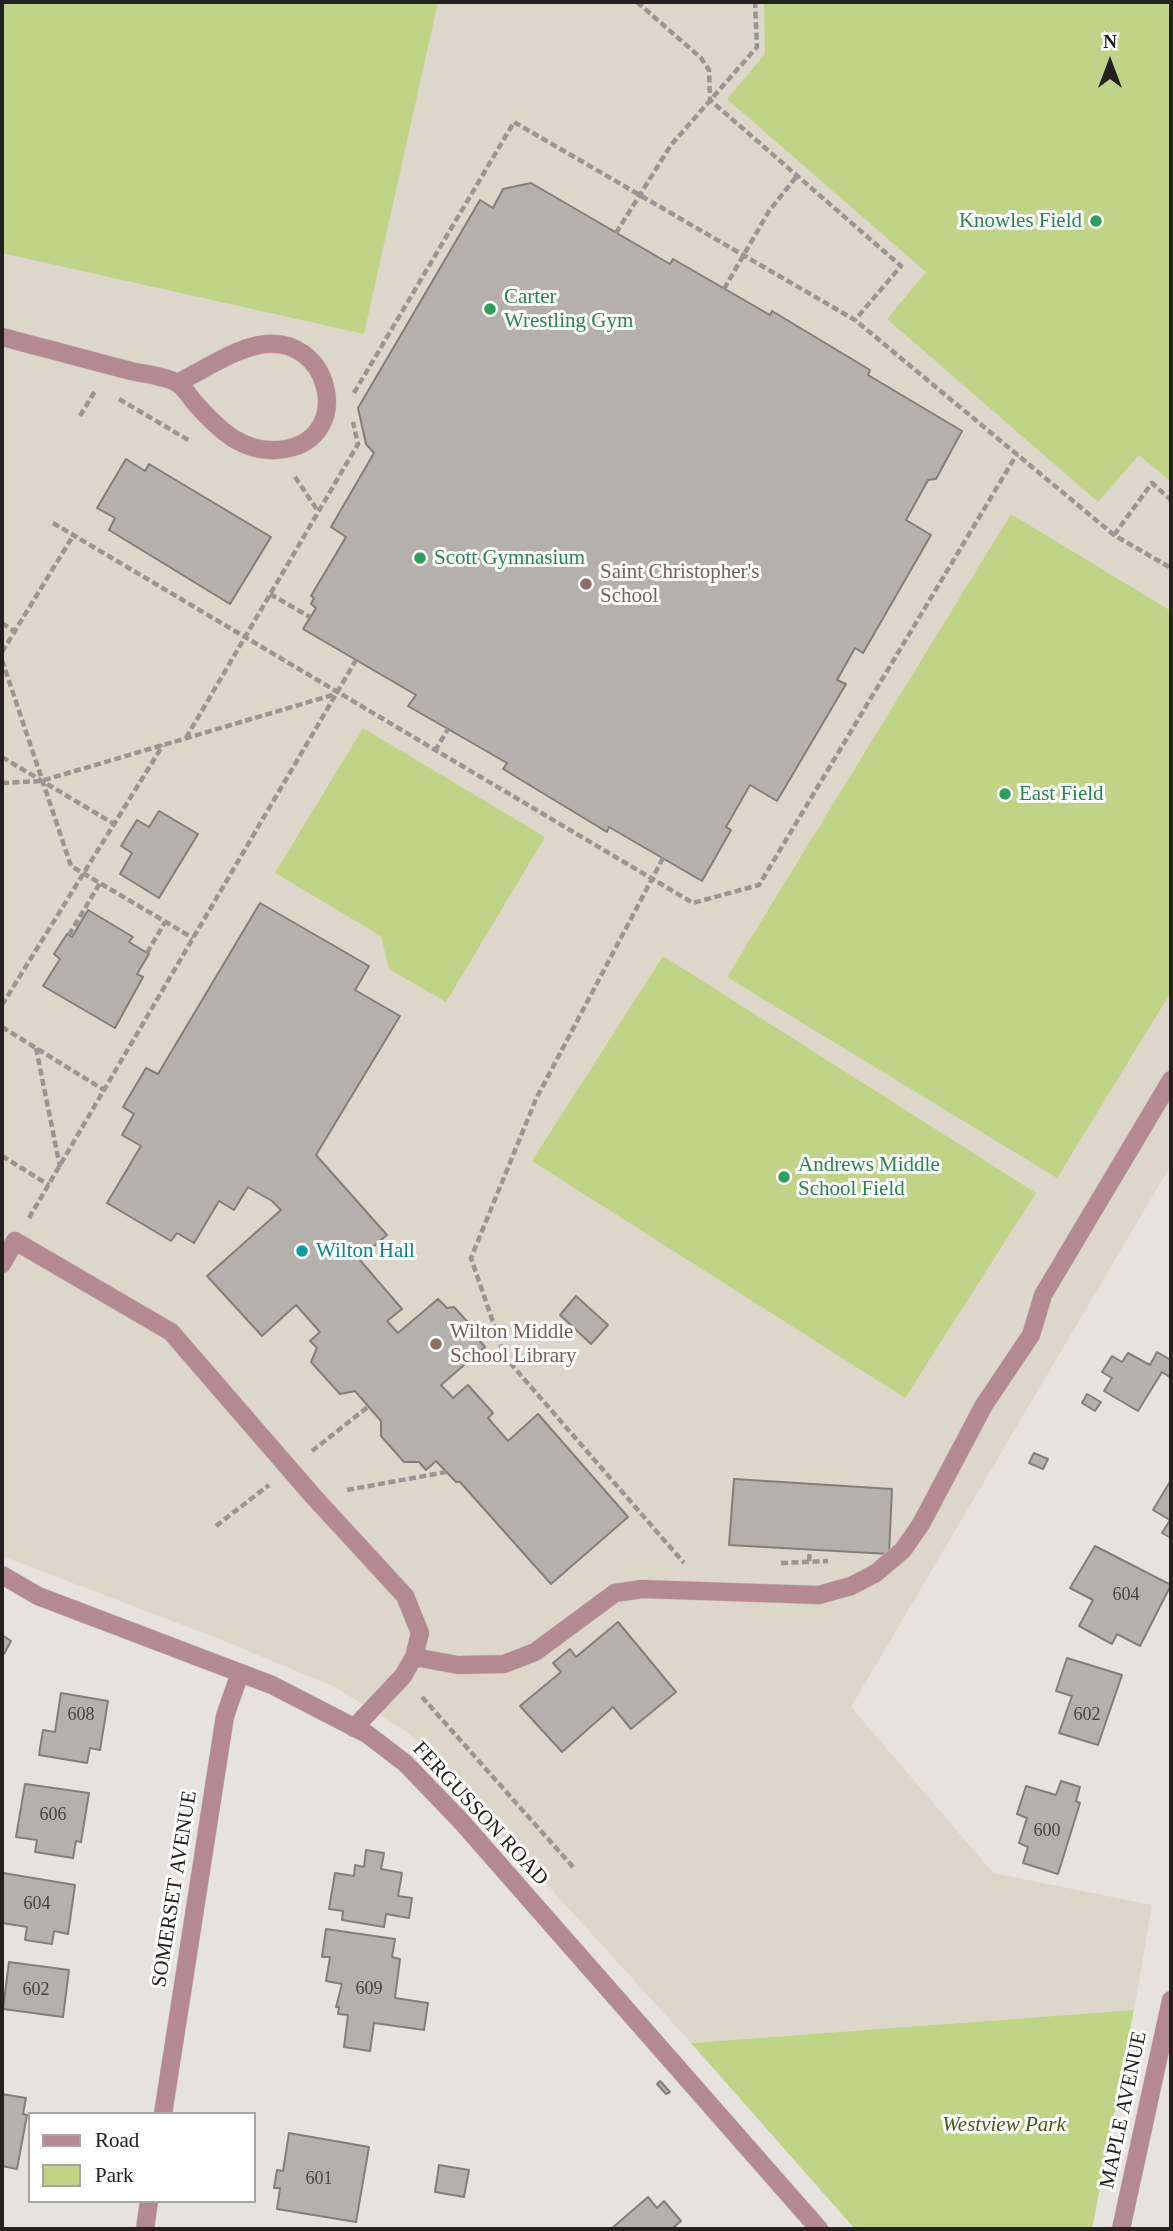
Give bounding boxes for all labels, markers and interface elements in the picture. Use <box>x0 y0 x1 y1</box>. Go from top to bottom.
north arrow <box>1075 28 1145 98</box>
text: N <box>1103 31 1117 52</box>
place label: Knowles Field <box>959 208 1082 234</box>
marker: Knowles Field <box>1088 213 1104 229</box>
place label: Carter Wrestling Gym <box>504 284 633 334</box>
marker: Carter Wrestling Gym <box>482 301 498 317</box>
place label: Scott Gymnasium <box>434 545 585 571</box>
marker: Scott Gymnasium <box>412 550 428 566</box>
place label: Saint Christopher's School <box>600 559 760 609</box>
marker: Saint Christopher's School <box>578 576 594 592</box>
place label: East Field <box>1019 781 1104 807</box>
marker: East Field <box>997 786 1013 802</box>
place label: Andrews Middle School Field <box>798 1152 940 1202</box>
marker: Andrews Middle School Field <box>776 1169 792 1185</box>
place label: Wilton Hall <box>316 1238 415 1264</box>
marker: Wilton Hall <box>294 1243 310 1259</box>
place label: Wilton Middle School Library <box>450 1319 577 1369</box>
marker: Wilton Middle School Library <box>428 1336 444 1352</box>
house number: 604 <box>1112 1584 1140 1606</box>
house number: 608 <box>68 1704 94 1726</box>
house number: 602 <box>1074 1704 1100 1726</box>
street label: FERGUSSON ROAD <box>407 1737 553 1891</box>
street label: SOMERSET AVENUE <box>147 1789 203 1989</box>
house number: 606 <box>40 1804 66 1826</box>
house number: 600 <box>1034 1820 1060 1842</box>
house number: 604 <box>23 1893 50 1915</box>
house number: 609 <box>356 1978 382 2000</box>
house number: 602 <box>22 1979 50 2001</box>
street label: MAPLE AVENUE <box>1095 2029 1153 2191</box>
legend <box>28 2112 256 2203</box>
park label: Westview Park <box>942 2112 1066 2138</box>
text: Road <box>95 2128 139 2152</box>
text: Park <box>95 2163 134 2187</box>
house number: 601 <box>306 2168 332 2190</box>

